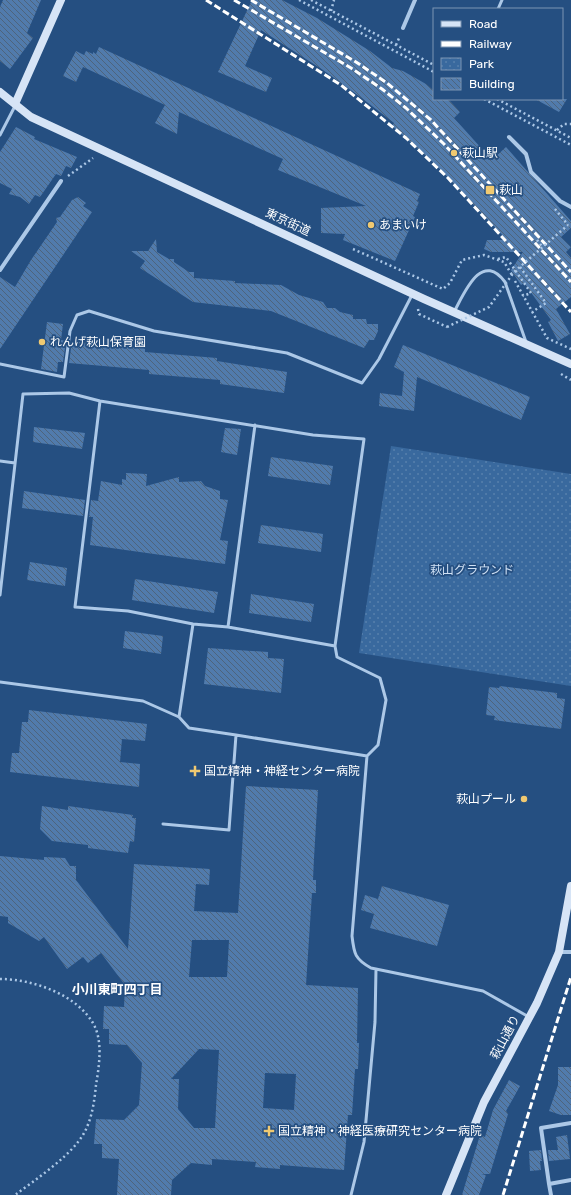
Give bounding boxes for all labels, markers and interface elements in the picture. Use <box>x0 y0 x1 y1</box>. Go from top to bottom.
legend <box>433 8 563 100</box>
text: Road <box>469 17 497 31</box>
text: Railway <box>469 37 512 51</box>
text: Park <box>469 57 495 71</box>
text: Building <box>469 77 515 91</box>
place label: 萩山駅 <box>462 146 498 160</box>
marker: 萩山駅 <box>449 148 459 158</box>
place label: 萩山 <box>499 183 523 197</box>
marker: 萩山 <box>484 184 496 196</box>
street label: 東京街道 <box>263 206 313 238</box>
place label: あまいけ <box>379 218 427 232</box>
marker: あまいけ <box>366 220 376 230</box>
place label: れんげ萩山保育園 <box>50 335 146 349</box>
marker: れんげ萩山保育園 <box>37 337 47 347</box>
park label: 萩山グラウンド <box>430 563 514 577</box>
place label: 国立精神・神経センター病院 <box>204 764 360 778</box>
marker: 国立精神・神経センター病院 <box>189 765 201 777</box>
place label: 萩山プール <box>456 792 516 806</box>
marker: 萩山プール <box>519 794 529 804</box>
district label: 小川東町四丁目 <box>71 982 163 997</box>
street label: 萩山通り <box>488 1013 522 1061</box>
place label: 国立精神・神経医療研究センター病院 <box>278 1124 482 1138</box>
marker: 国立精神・神経医療研究センター病院 <box>263 1125 275 1137</box>

